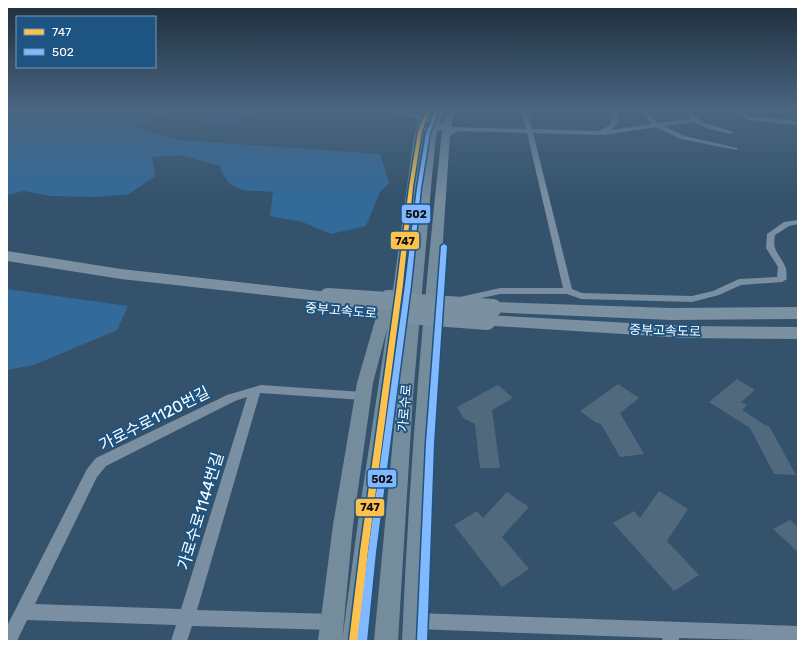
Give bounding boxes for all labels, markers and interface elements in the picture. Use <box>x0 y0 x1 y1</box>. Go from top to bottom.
legend <box>16 16 156 68</box>
text: 747 <box>52 25 71 39</box>
text: 502 <box>52 45 74 59</box>
line badge: 502 <box>401 204 431 224</box>
text: 502 <box>405 208 427 221</box>
line badge: 747 <box>390 231 420 250</box>
text: 747 <box>395 235 415 248</box>
street label: 중부고속도로 <box>305 300 377 321</box>
street label: 중부고속도로 <box>629 322 701 339</box>
street label: 가로수로1120번길 <box>96 382 213 455</box>
street label: 가로수로 <box>395 384 414 433</box>
street label: 가로수로1144번길 <box>174 450 227 572</box>
line badge: 502 <box>367 469 397 488</box>
text: 502 <box>371 473 393 486</box>
line badge: 747 <box>355 498 385 517</box>
text: 747 <box>360 501 380 514</box>

